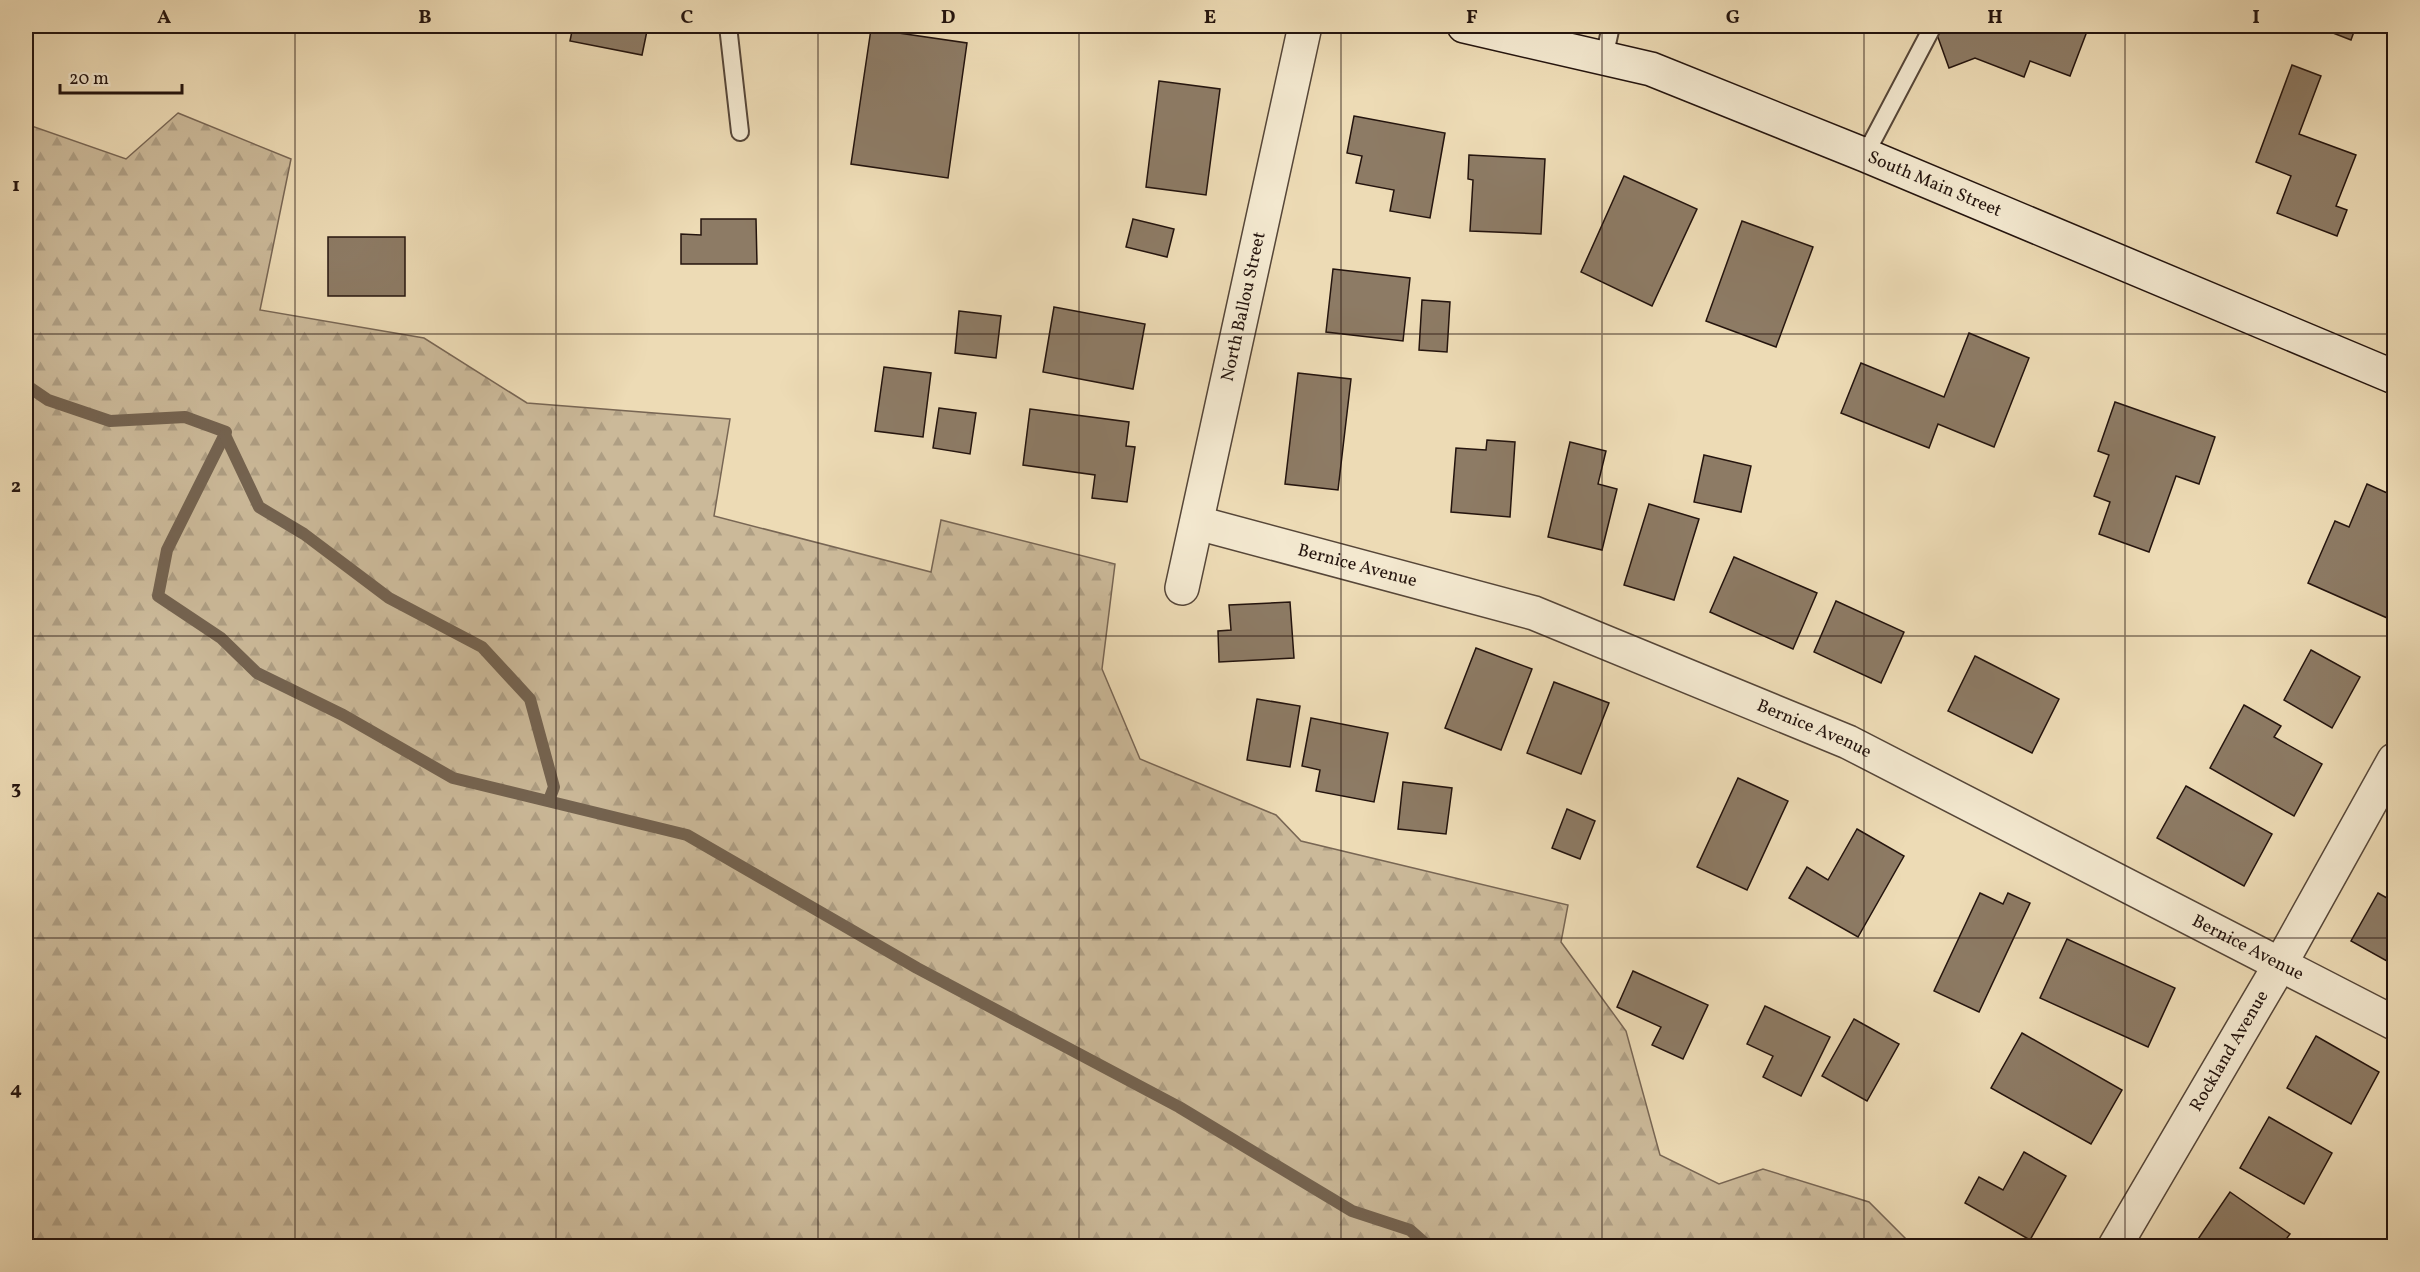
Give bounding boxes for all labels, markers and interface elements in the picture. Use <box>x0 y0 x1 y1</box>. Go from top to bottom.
text: A <box>157 4 171 32</box>
text: B <box>418 4 432 32</box>
text: C <box>681 4 694 32</box>
text: D <box>941 4 955 32</box>
text: E <box>1204 4 1216 32</box>
text: F <box>1466 4 1478 32</box>
text: G <box>1726 4 1740 32</box>
text: H <box>1987 4 2003 32</box>
text: I <box>2252 4 2260 32</box>
scale bar <box>60 57 182 95</box>
text: 20 m <box>69 67 109 92</box>
street label: South Main Street <box>1864 145 2005 223</box>
text: 1 <box>12 172 20 200</box>
street label: North Ballou Street <box>1215 229 1272 384</box>
text: 2 <box>11 473 21 501</box>
street label: Bernice Avenue <box>1295 538 1420 594</box>
street label: Bernice Avenue <box>1753 693 1876 765</box>
text: 3 <box>11 775 21 803</box>
street label: Bernice Avenue <box>2188 909 2308 987</box>
street label: Rockland Avenue <box>2184 986 2275 1116</box>
text: 4 <box>10 1076 22 1104</box>

